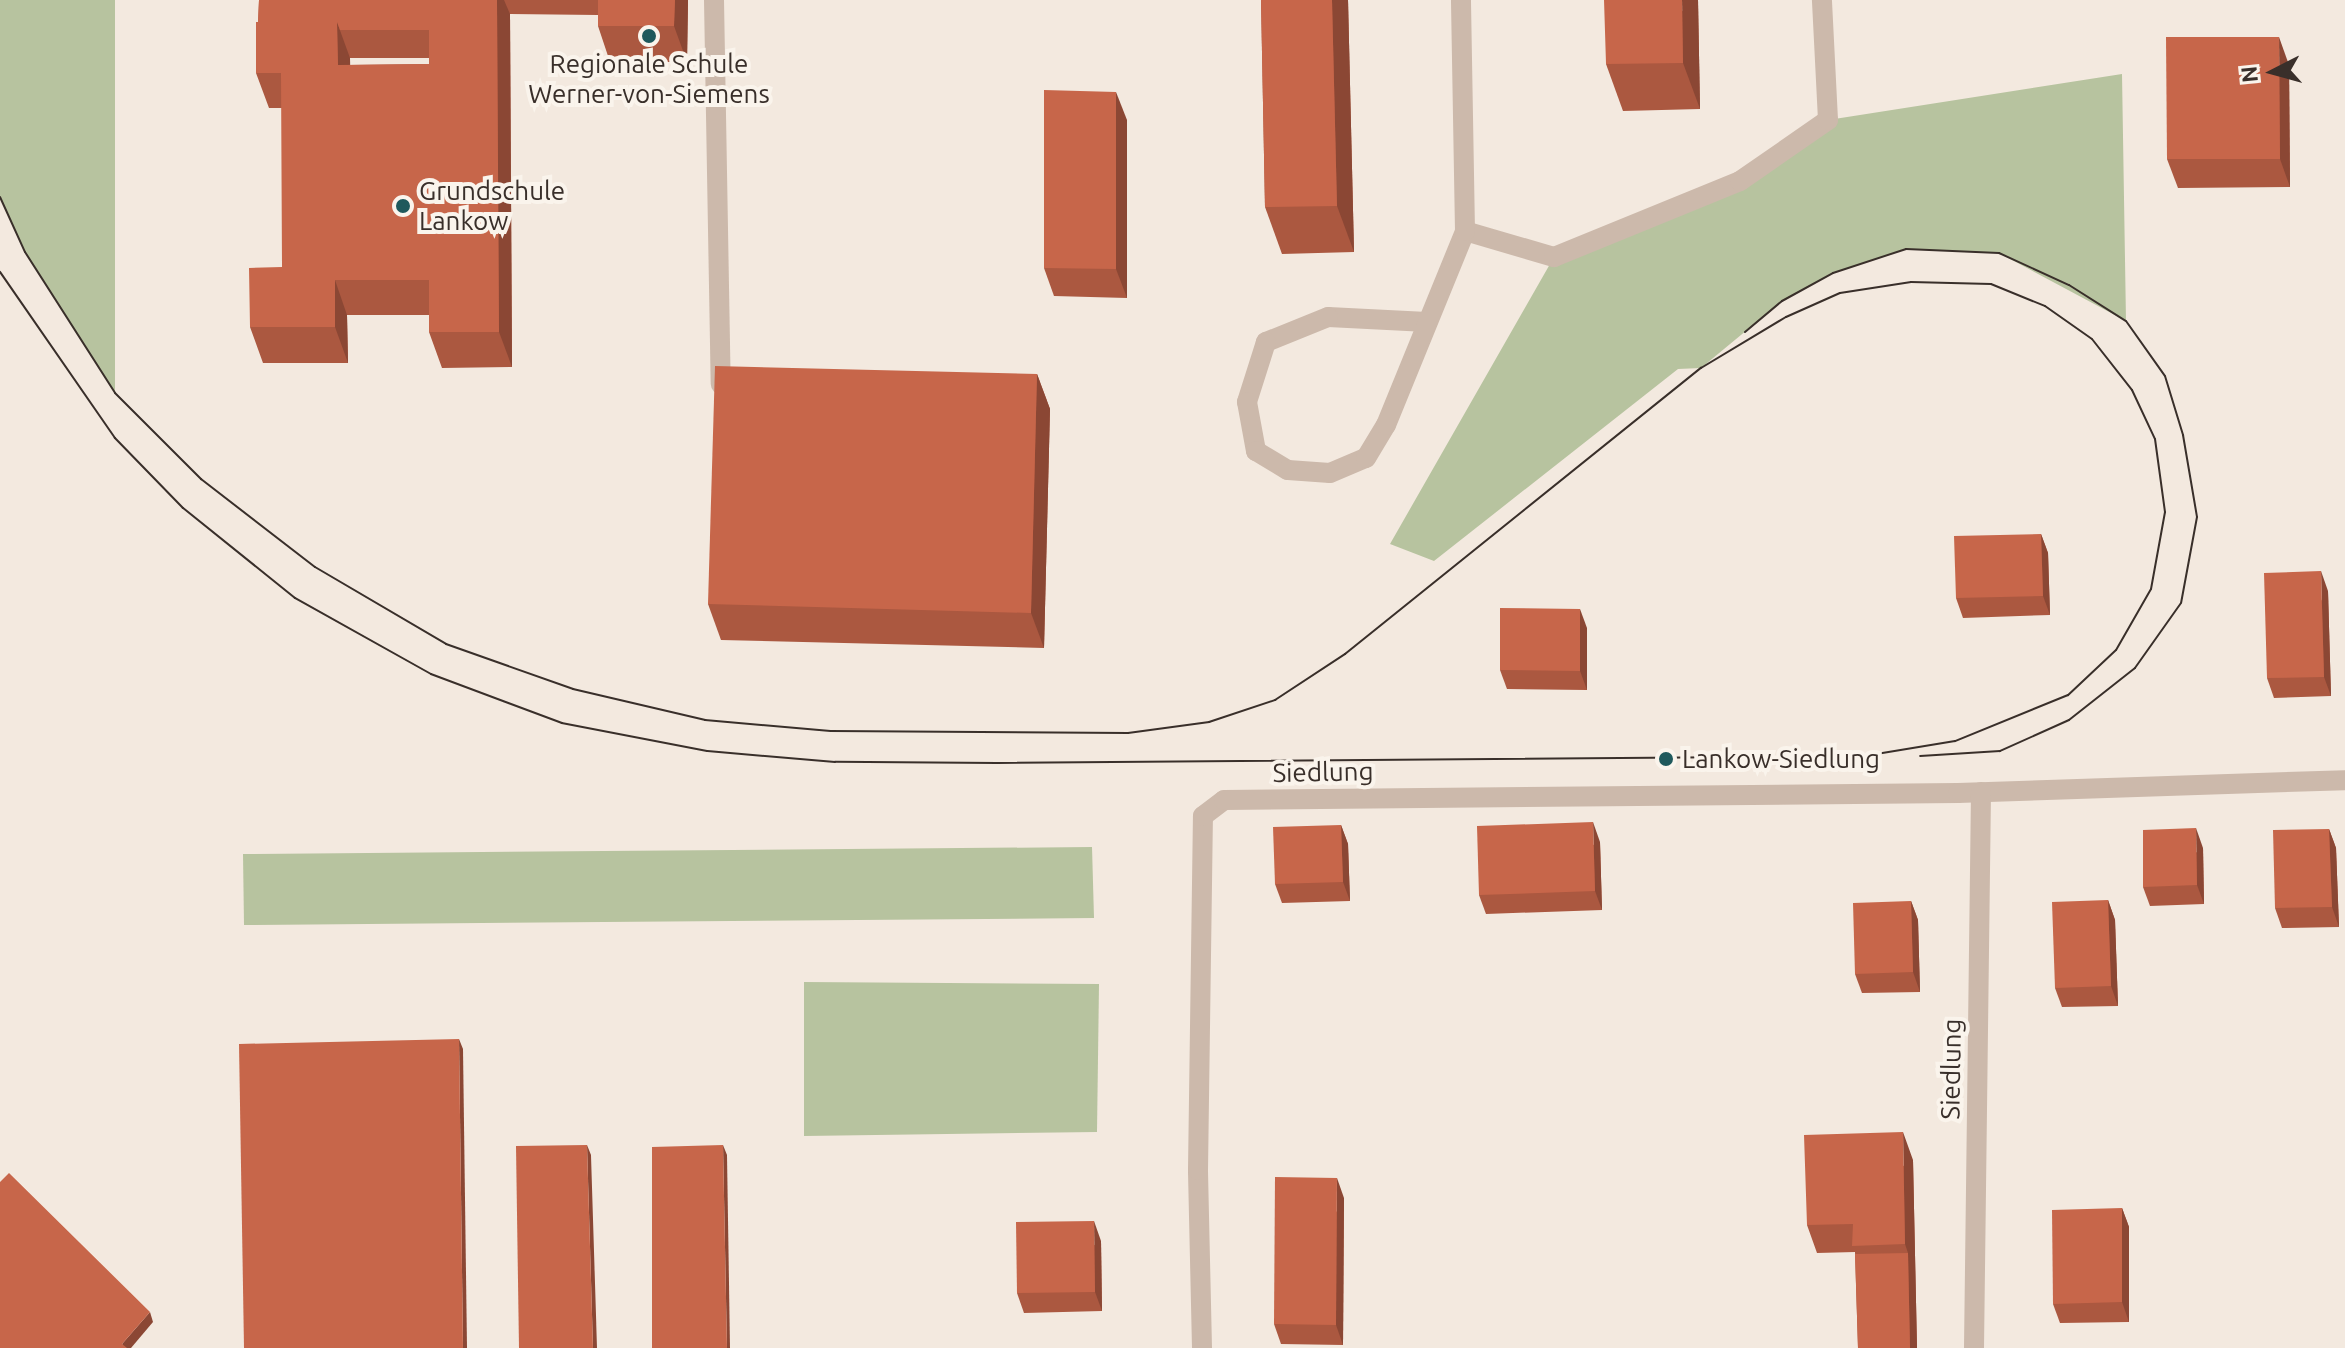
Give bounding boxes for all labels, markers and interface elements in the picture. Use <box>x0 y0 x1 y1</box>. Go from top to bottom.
marker: Regionale Schule Werner-von-Siemens <box>640 27 658 45</box>
north arrow <box>2233 32 2313 112</box>
place label: Regionale Schule Werner-von-Siemens <box>528 48 770 110</box>
text: N <box>2235 65 2262 84</box>
place label: Grundschule Lankow <box>419 175 565 236</box>
marker: Grundschule Lankow <box>394 197 412 215</box>
place label: Lankow-Siedlung <box>1682 743 1880 775</box>
marker: Lankow-Siedlung <box>1657 750 1675 768</box>
street label: Siedlung <box>1272 756 1374 788</box>
street label: Siedlung <box>1935 1018 1967 1120</box>

